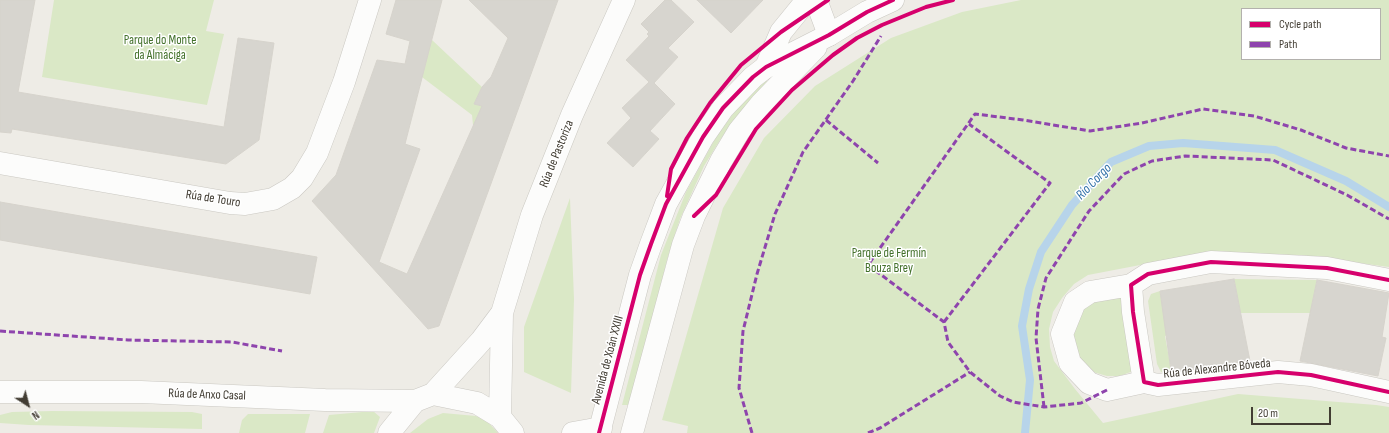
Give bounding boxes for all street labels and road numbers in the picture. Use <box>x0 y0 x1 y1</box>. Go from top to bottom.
street label: Rúa de Pastoriza <box>536 118 578 190</box>
street label: Rúa de Touro <box>184 187 242 211</box>
street label: Avenida de Xoán XXIII <box>589 314 627 406</box>
street label: Rúa de Alexandre Bóveda <box>1163 356 1271 382</box>
street label: Rúa de Anxo Casal <box>168 386 246 404</box>

